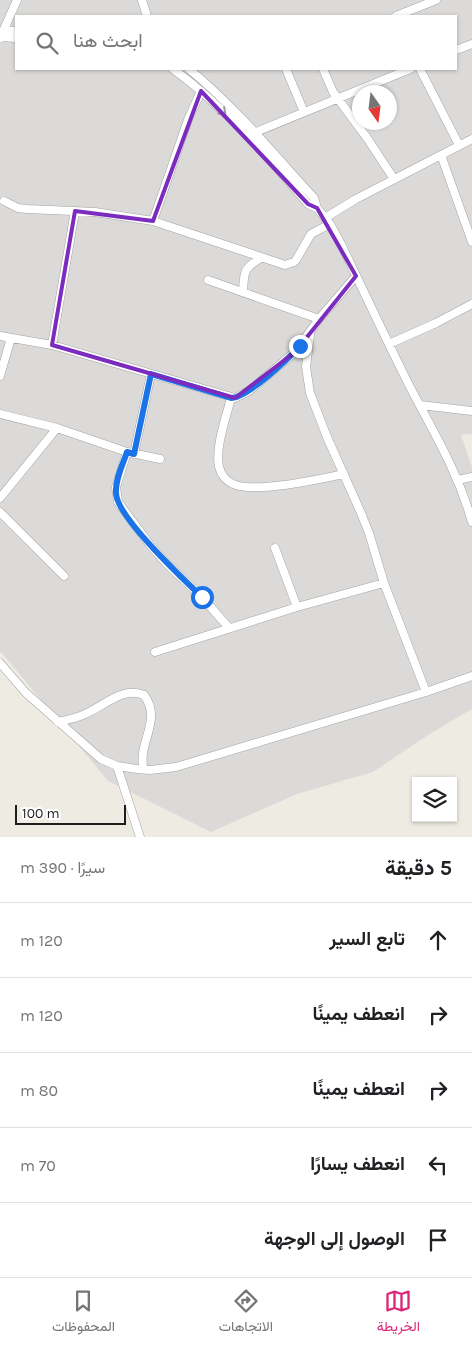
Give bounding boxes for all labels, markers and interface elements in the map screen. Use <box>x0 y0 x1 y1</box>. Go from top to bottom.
search box <box>15 15 457 70</box>
icon: search <box>33 29 61 57</box>
text: ابحث هنا <box>73 30 143 52</box>
north arrow <box>352 85 397 130</box>
one-way arrow <box>217 106 226 115</box>
route end <box>289 335 312 358</box>
route start <box>191 586 214 609</box>
map controls <box>412 777 457 822</box>
button: layers <box>412 777 457 822</box>
scale bar <box>15 802 126 825</box>
text: 100 m <box>22 805 60 822</box>
text: 5 دقيقة <box>385 856 452 880</box>
text: سيرًا · 390 m <box>20 858 105 877</box>
icon: ahead <box>424 926 452 954</box>
text: تابع السير <box>329 928 405 950</box>
text: 120 m <box>20 931 63 950</box>
icon: right <box>424 1001 452 1029</box>
text: انعطف يمينًا <box>313 1003 405 1025</box>
text: 120 m <box>20 1006 63 1025</box>
icon: right <box>424 1076 452 1104</box>
text: انعطف يمينًا <box>313 1078 405 1100</box>
text: 80 m <box>20 1081 58 1100</box>
icon: left <box>424 1151 452 1179</box>
text: انعطف يسارًا <box>310 1153 405 1175</box>
text: 70 m <box>20 1156 56 1175</box>
icon: arrive <box>424 1226 452 1254</box>
text: الوصول إلى الوجهة <box>264 1228 405 1250</box>
tab: المحفوظات <box>52 1287 115 1339</box>
tab: الاتجاهات <box>219 1287 273 1339</box>
tab: الخريطة <box>377 1287 420 1339</box>

